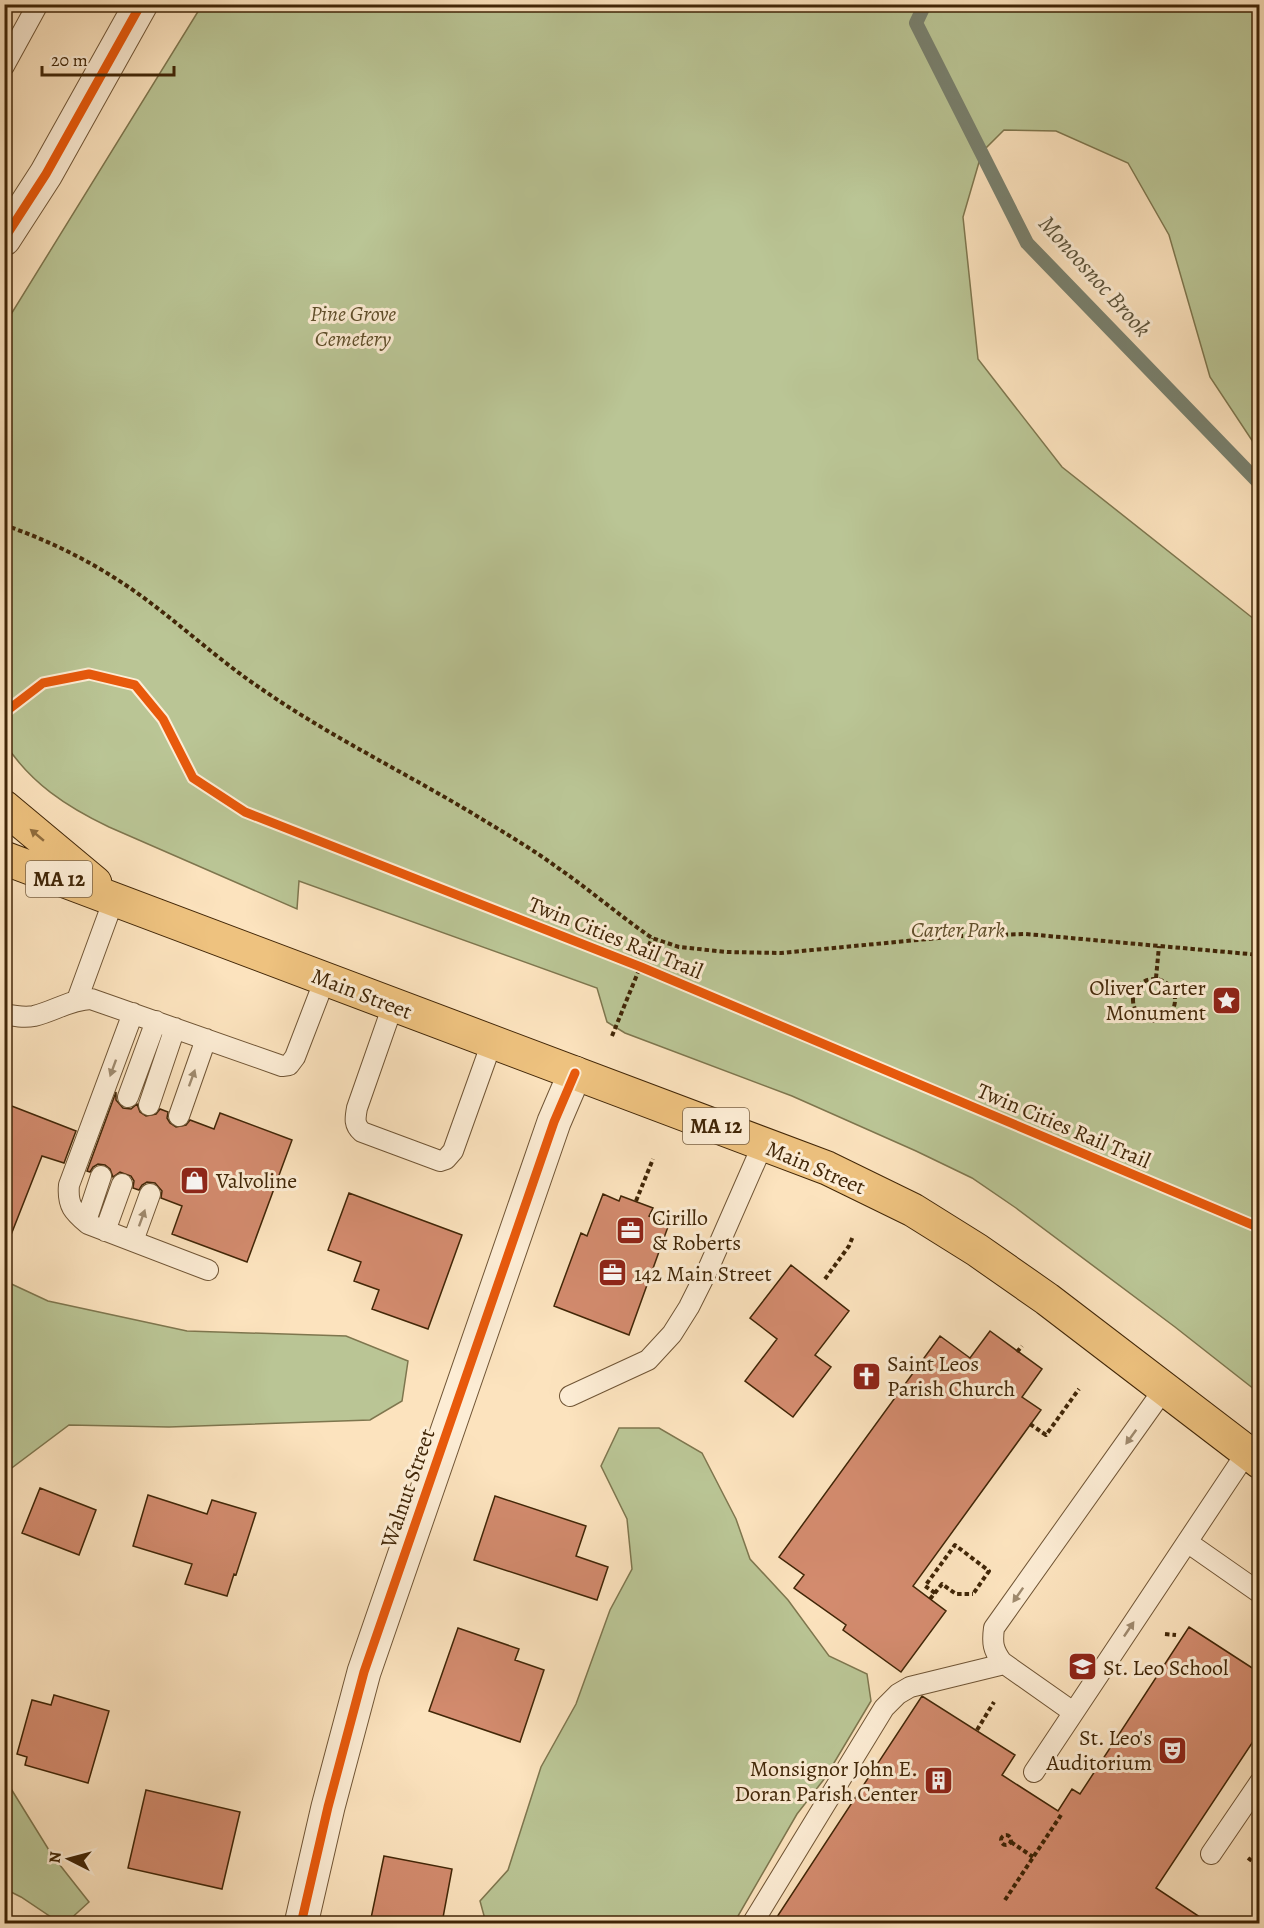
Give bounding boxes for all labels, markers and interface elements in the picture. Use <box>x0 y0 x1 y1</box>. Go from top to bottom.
scale bar <box>42 39 174 77</box>
text: 20 m <box>51 48 88 72</box>
water label: Monoosnoc Brook <box>1032 208 1159 344</box>
park label: Pine Grove Cemetery <box>310 299 396 354</box>
one-way arrow <box>30 829 45 842</box>
road number: MA 12 <box>26 861 92 897</box>
street label: Twin Cities Rail Trail <box>524 889 707 987</box>
park label: Carter Park <box>911 915 1005 945</box>
street label: Main Street <box>307 961 416 1027</box>
place label: Oliver Carter Monument <box>1089 973 1206 1028</box>
place icon: Oliver Carter Monument <box>1211 984 1243 1016</box>
one-way arrow <box>107 1059 117 1077</box>
one-way arrow <box>188 1068 198 1086</box>
street label: Twin Cities Rail Trail <box>972 1076 1155 1176</box>
road number: MA 12 <box>683 1108 749 1144</box>
street label: Main Street <box>761 1134 870 1202</box>
shop icon: Valvoline <box>179 1164 211 1196</box>
place label: Valvoline <box>215 1166 297 1196</box>
place label: Cirillo & Roberts <box>652 1203 741 1258</box>
one-way arrow <box>137 1208 147 1226</box>
office icon: Cirillo & Roberts <box>615 1214 647 1246</box>
office icon: 142 Main Street <box>597 1257 629 1289</box>
place label: 142 Main Street <box>634 1259 772 1289</box>
place label: Saint Leos Parish Church <box>887 1349 1015 1404</box>
church icon: Saint Leos Parish Church <box>850 1360 882 1392</box>
street label: Walnut Street <box>373 1425 442 1553</box>
one-way arrow <box>1125 1428 1137 1444</box>
one-way arrow <box>1012 1587 1024 1603</box>
one-way arrow <box>1123 1621 1134 1637</box>
school or university icon: St. Leo School <box>1066 1651 1098 1683</box>
place label: St. Leo School <box>1103 1653 1228 1683</box>
place label: St. Leo's Auditorium <box>1046 1723 1152 1778</box>
theatre icon: St. Leo's Auditorium <box>1157 1734 1189 1766</box>
place label: Monsignor John E. Doran Parish Center <box>734 1754 918 1809</box>
building icon: Monsignor John E. Doran Parish Center <box>923 1765 955 1797</box>
north arrow <box>39 1829 99 1889</box>
text: N <box>44 1850 67 1864</box>

